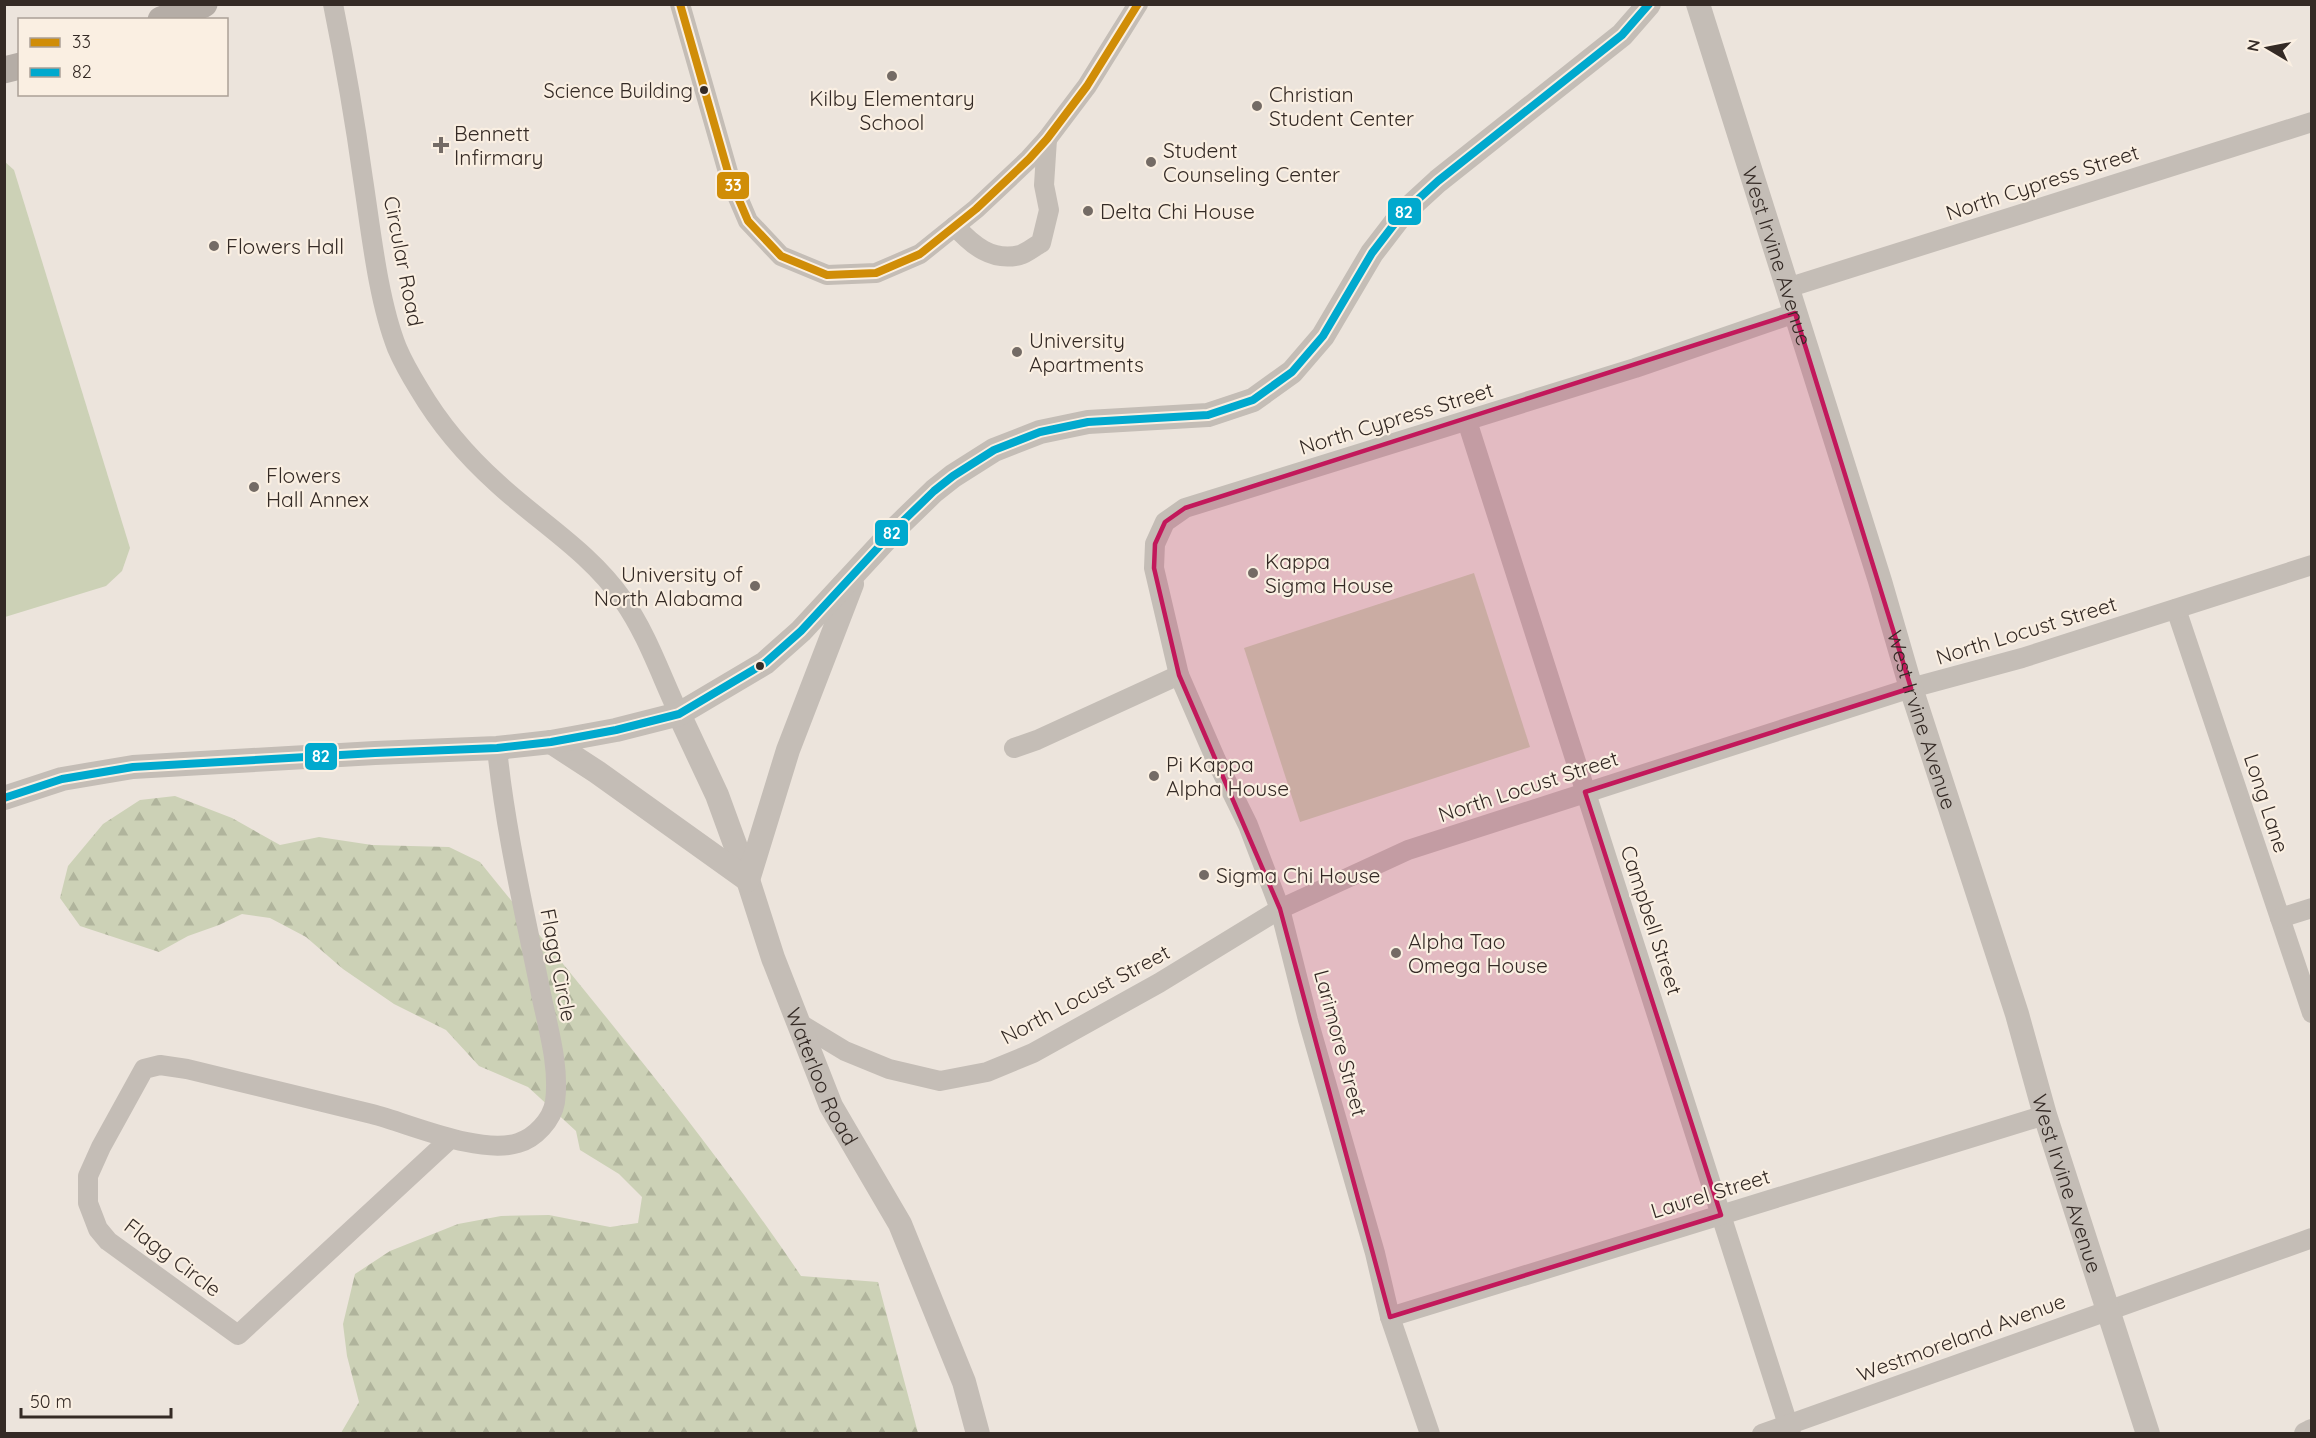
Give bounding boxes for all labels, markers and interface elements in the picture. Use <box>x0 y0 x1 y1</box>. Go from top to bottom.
legend <box>18 18 228 96</box>
north arrow <box>2238 18 2298 78</box>
text: 33 <box>72 30 91 53</box>
text: N <box>2242 38 2264 53</box>
text: 82 <box>72 60 92 83</box>
marker: Kilby Elementary School <box>885 69 899 83</box>
place label: Science Building <box>544 78 693 103</box>
place label: Christian Student Center <box>1269 81 1414 131</box>
marker: Science Building <box>698 84 710 96</box>
place label: Kilby Elementary School <box>809 85 975 135</box>
marker: Christian Student Center <box>1250 99 1264 113</box>
place label: Bennett Infirmary <box>454 120 543 170</box>
marker: Bennett Infirmary <box>432 136 450 154</box>
place label: Student Counseling Center <box>1163 137 1340 187</box>
street label: North Cypress Street <box>1942 139 2142 225</box>
marker: Student Counseling Center <box>1144 155 1158 169</box>
street label: West Irvine Avenue <box>1737 163 1818 348</box>
line badge: 33 <box>716 171 750 200</box>
text: 33 <box>724 175 742 195</box>
street label: Circular Road <box>379 194 429 328</box>
line badge: 82 <box>1387 197 1422 226</box>
place label: Delta Chi House <box>1100 198 1255 224</box>
text: 82 <box>1395 202 1413 222</box>
marker: Delta Chi House <box>1081 204 1095 218</box>
place label: Flowers Hall <box>226 233 344 259</box>
marker: Flowers Hall <box>207 239 221 253</box>
place label: University Apartments <box>1029 327 1144 377</box>
marker: University Apartments <box>1010 345 1024 359</box>
street label: North Cypress Street <box>1296 376 1496 460</box>
place label: Flowers Hall Annex <box>266 462 369 512</box>
marker: Flowers Hall Annex <box>247 480 261 494</box>
line badge: 82 <box>874 519 909 547</box>
text: 82 <box>883 523 901 543</box>
place label: Kappa Sigma House <box>1265 548 1393 598</box>
place label: University of North Alabama <box>594 561 743 611</box>
marker: Kappa Sigma House <box>1246 566 1260 580</box>
marker: University of North Alabama <box>748 579 762 593</box>
street label: North Locust Street <box>1932 590 2120 670</box>
street label: West Irvine Avenue <box>1882 627 1963 812</box>
unlabelled marker <box>754 660 766 672</box>
line badge: 82 <box>304 742 338 771</box>
street label: North Locust Street <box>1435 745 1621 827</box>
text: 82 <box>312 746 330 766</box>
street label: Long Lane <box>2239 750 2295 856</box>
place label: Pi Kappa Alpha House <box>1166 751 1289 801</box>
marker: Pi Kappa Alpha House <box>1147 769 1161 783</box>
street label: Campbell Street <box>1616 842 1688 998</box>
place label: Sigma Chi House <box>1216 862 1380 888</box>
marker: Sigma Chi House <box>1197 868 1211 882</box>
street label: Flagg Circle <box>535 906 583 1024</box>
place label: Alpha Tao Omega House <box>1408 928 1548 978</box>
street label: North Locust Street <box>996 938 1174 1050</box>
marker: Alpha Tao Omega House <box>1389 946 1403 960</box>
street label: Larimore Street <box>1309 967 1373 1119</box>
street label: Waterloo Road <box>781 1004 864 1150</box>
street label: West Irvine Avenue <box>2027 1091 2108 1276</box>
street label: Laurel Street <box>1647 1163 1773 1223</box>
street label: Flagg Circle <box>119 1212 227 1302</box>
street label: Westmoreland Avenue <box>1853 1287 2069 1387</box>
scale bar <box>21 1381 171 1419</box>
text: 50 m <box>30 1390 72 1413</box>

